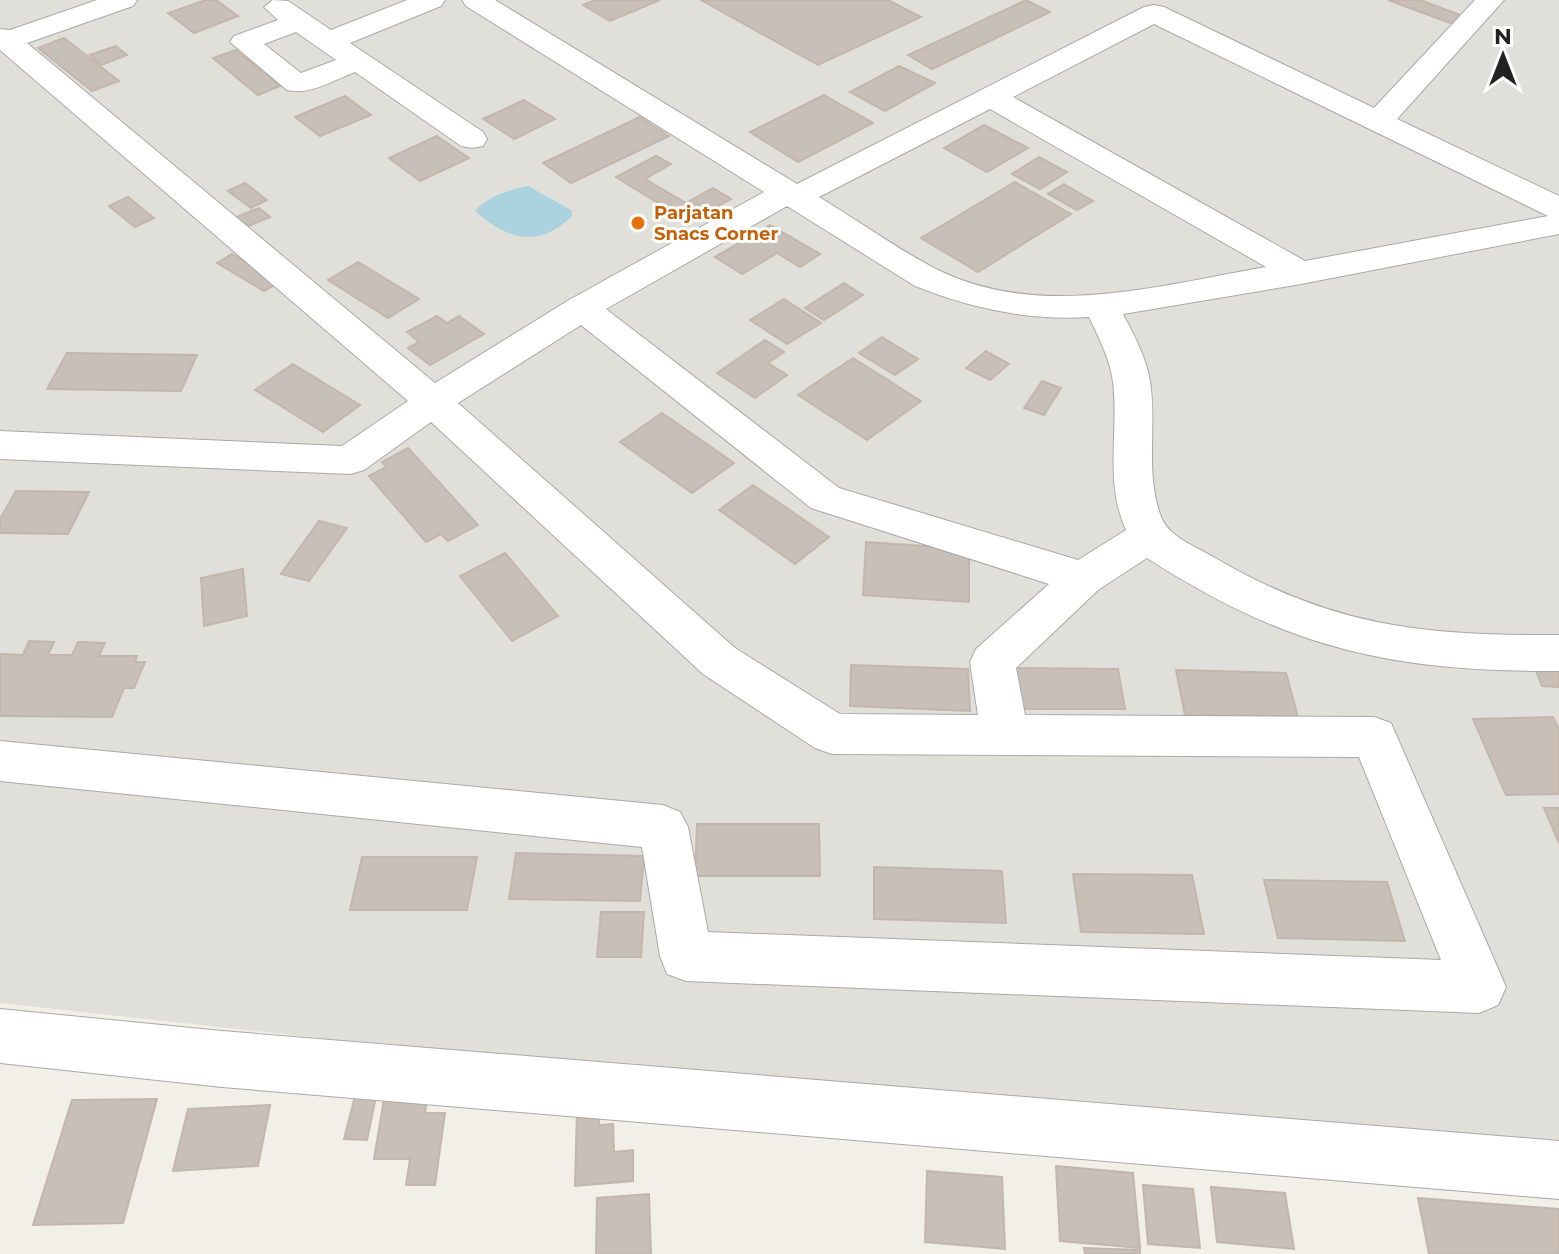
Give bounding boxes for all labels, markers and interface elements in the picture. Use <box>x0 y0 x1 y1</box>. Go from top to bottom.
north arrow <box>1463 16 1543 96</box>
text: N <box>1494 23 1512 50</box>
place label: Parjatan Snacs Corner <box>654 202 778 245</box>
marker: Parjatan Snacs Corner <box>629 214 647 232</box>

